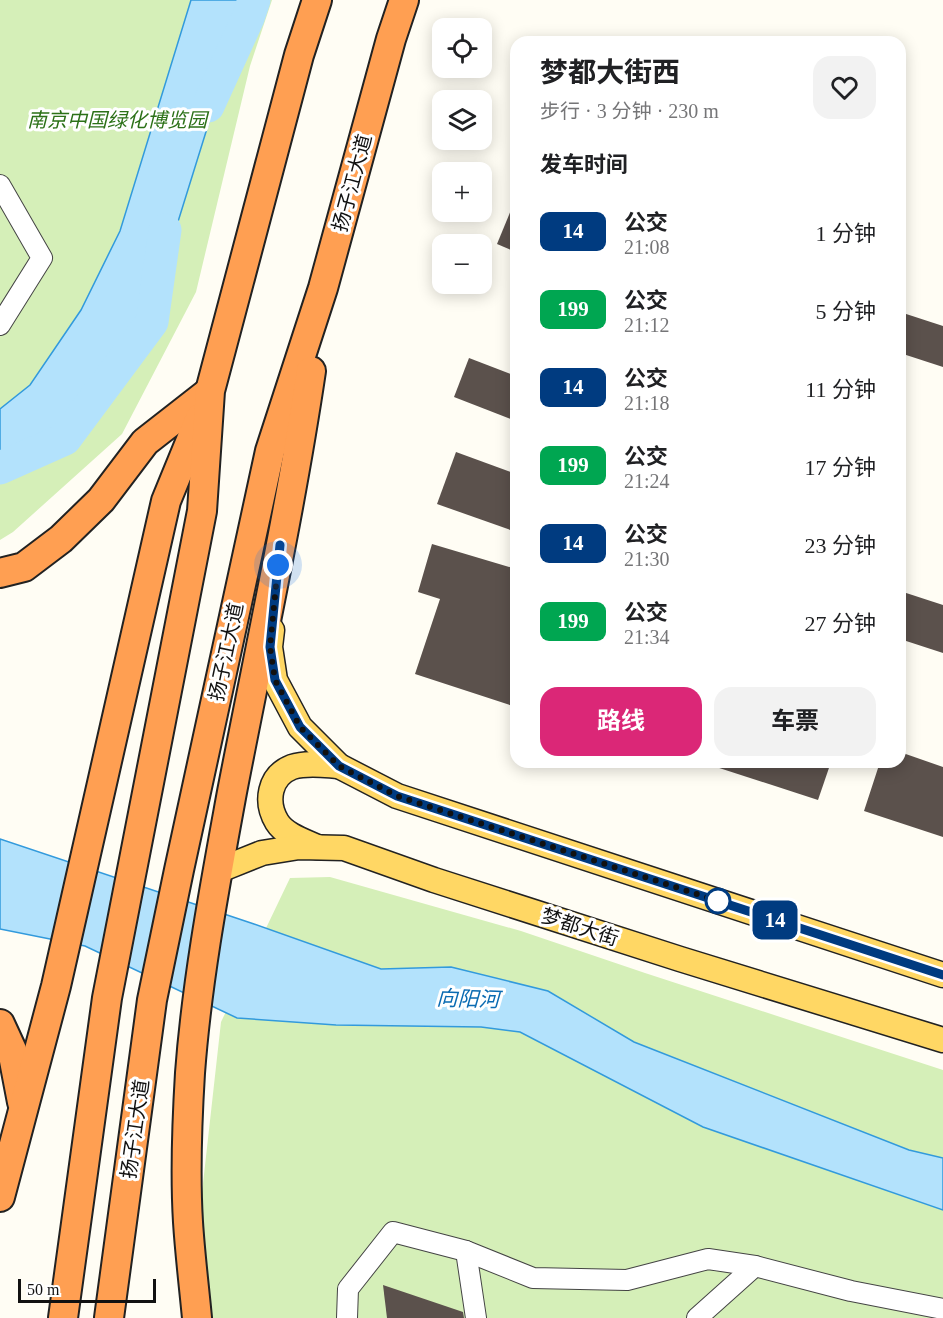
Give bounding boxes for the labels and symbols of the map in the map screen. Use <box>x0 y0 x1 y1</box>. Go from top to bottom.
park label: 南京中国绿化博览园 <box>27 109 210 131</box>
street label: 扬子江大道 <box>328 132 376 234</box>
your location <box>263 550 293 580</box>
street label: 扬子江大道 <box>205 601 247 703</box>
unlabelled marker <box>705 888 731 914</box>
line badge: 14 <box>748 900 802 940</box>
street label: 梦都大街 <box>539 904 621 950</box>
water label: 向阳河 <box>436 986 504 1012</box>
street label: 扬子江大道 <box>117 1078 153 1180</box>
scale bar <box>18 1276 156 1304</box>

